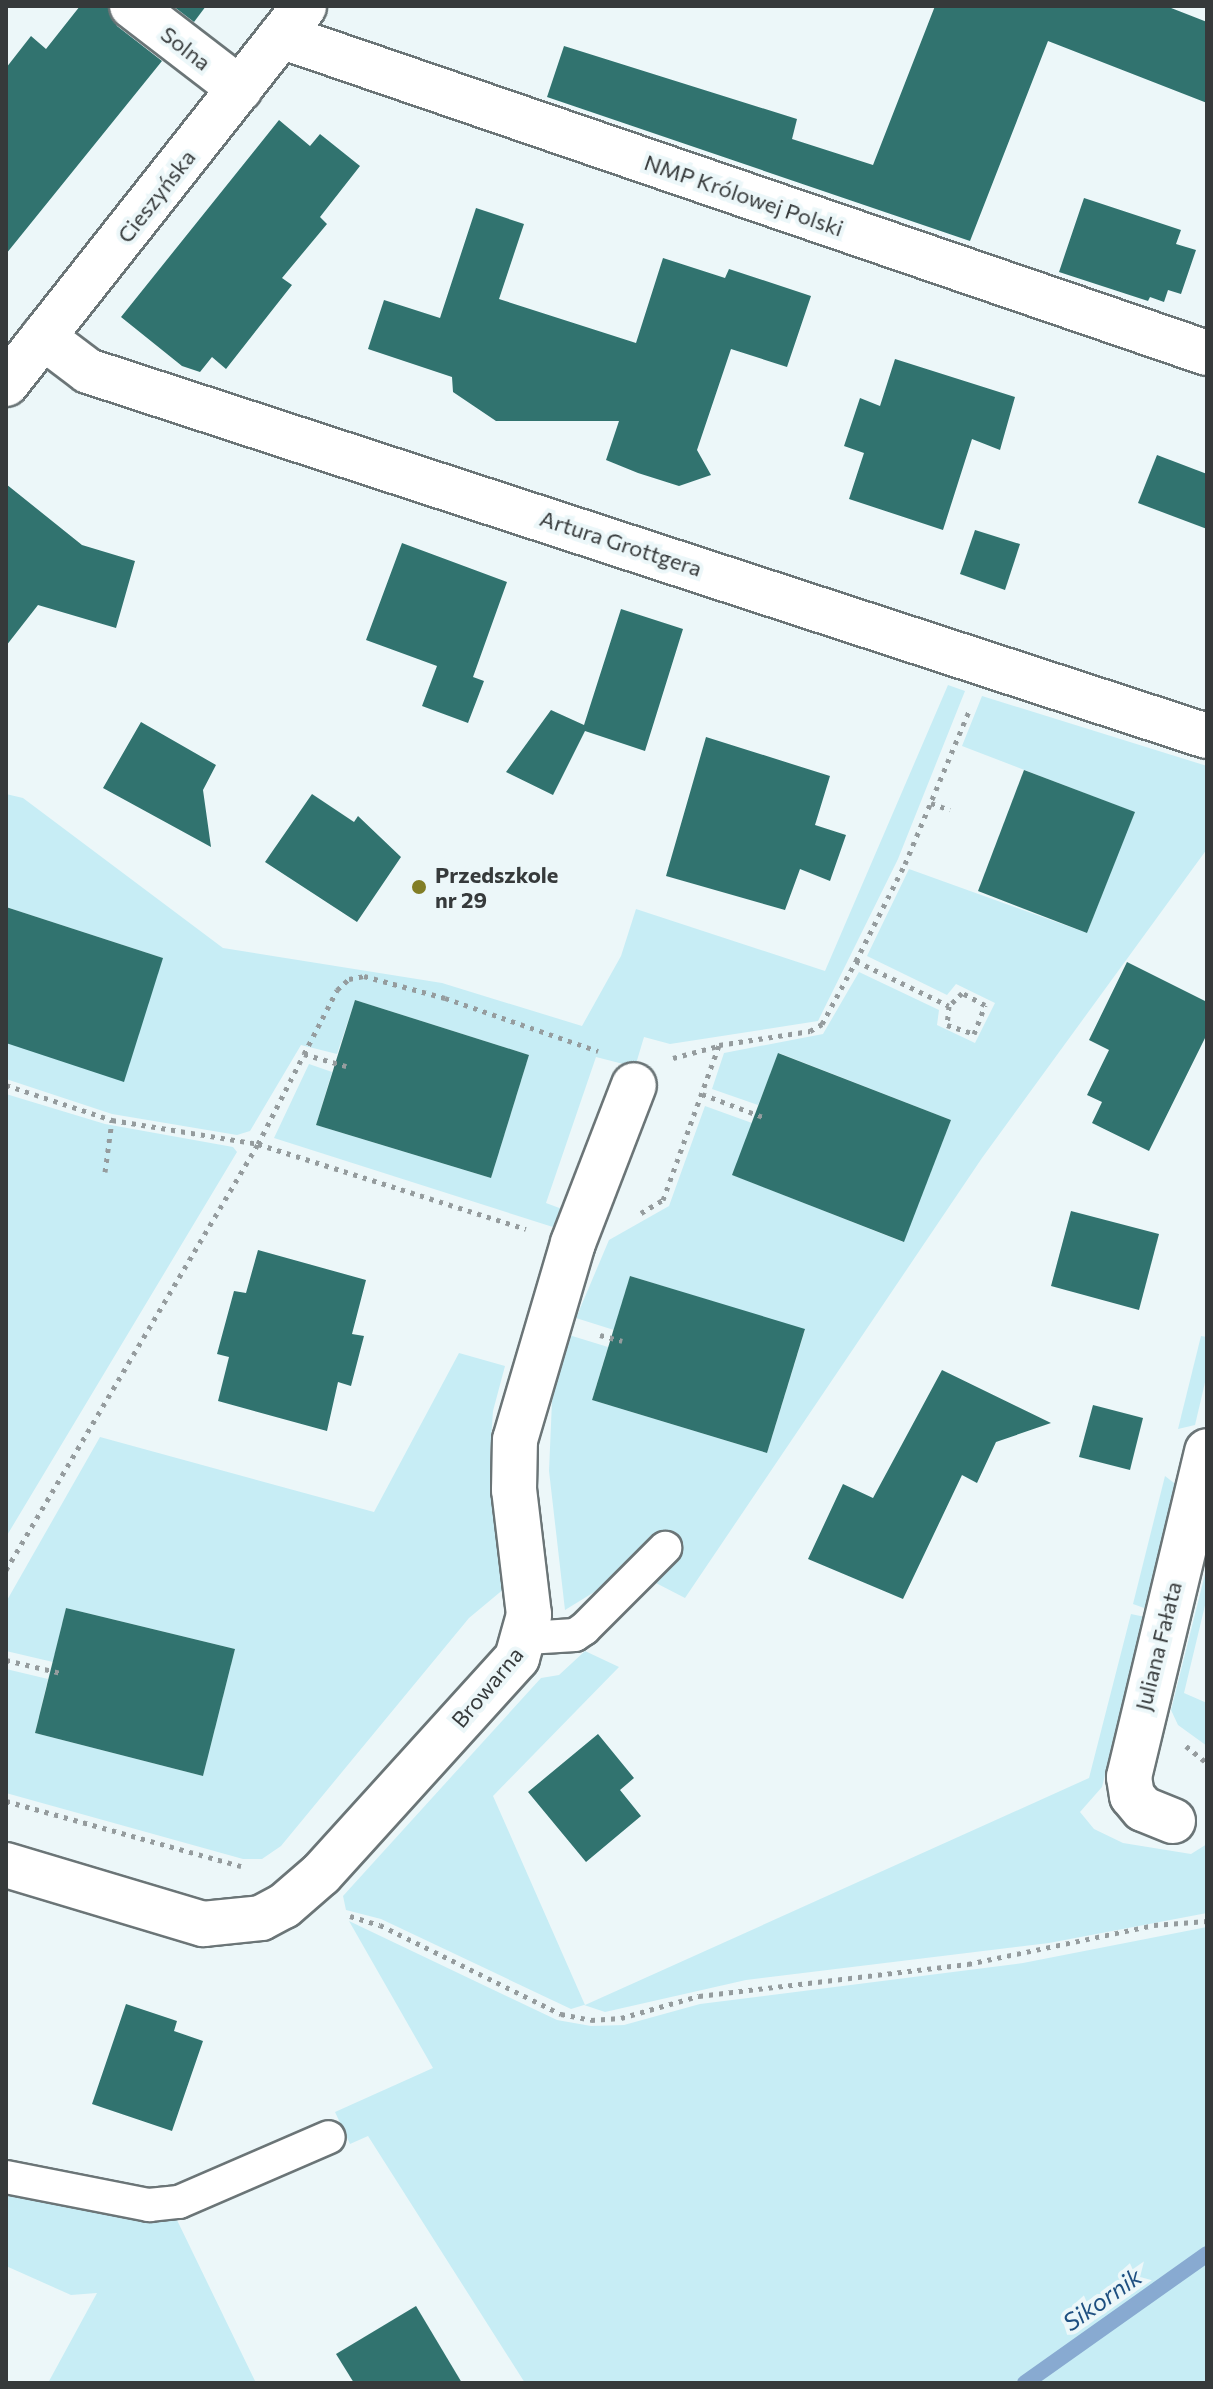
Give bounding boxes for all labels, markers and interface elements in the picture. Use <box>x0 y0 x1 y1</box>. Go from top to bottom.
street label: Solna <box>156 20 216 76</box>
street label: Cieszyńska <box>112 144 200 248</box>
street label: NMP Królowej Polski <box>641 149 847 241</box>
street label: Artura Grottgera <box>537 504 705 582</box>
place label: Przedszkole nr 29 <box>435 861 558 912</box>
marker: Przedszkole nr 29 <box>410 878 428 896</box>
street label: Juliana Fałata <box>1129 1579 1187 1713</box>
street label: Browarna <box>446 1641 528 1733</box>
water label: Sikornik <box>1057 2262 1147 2336</box>

